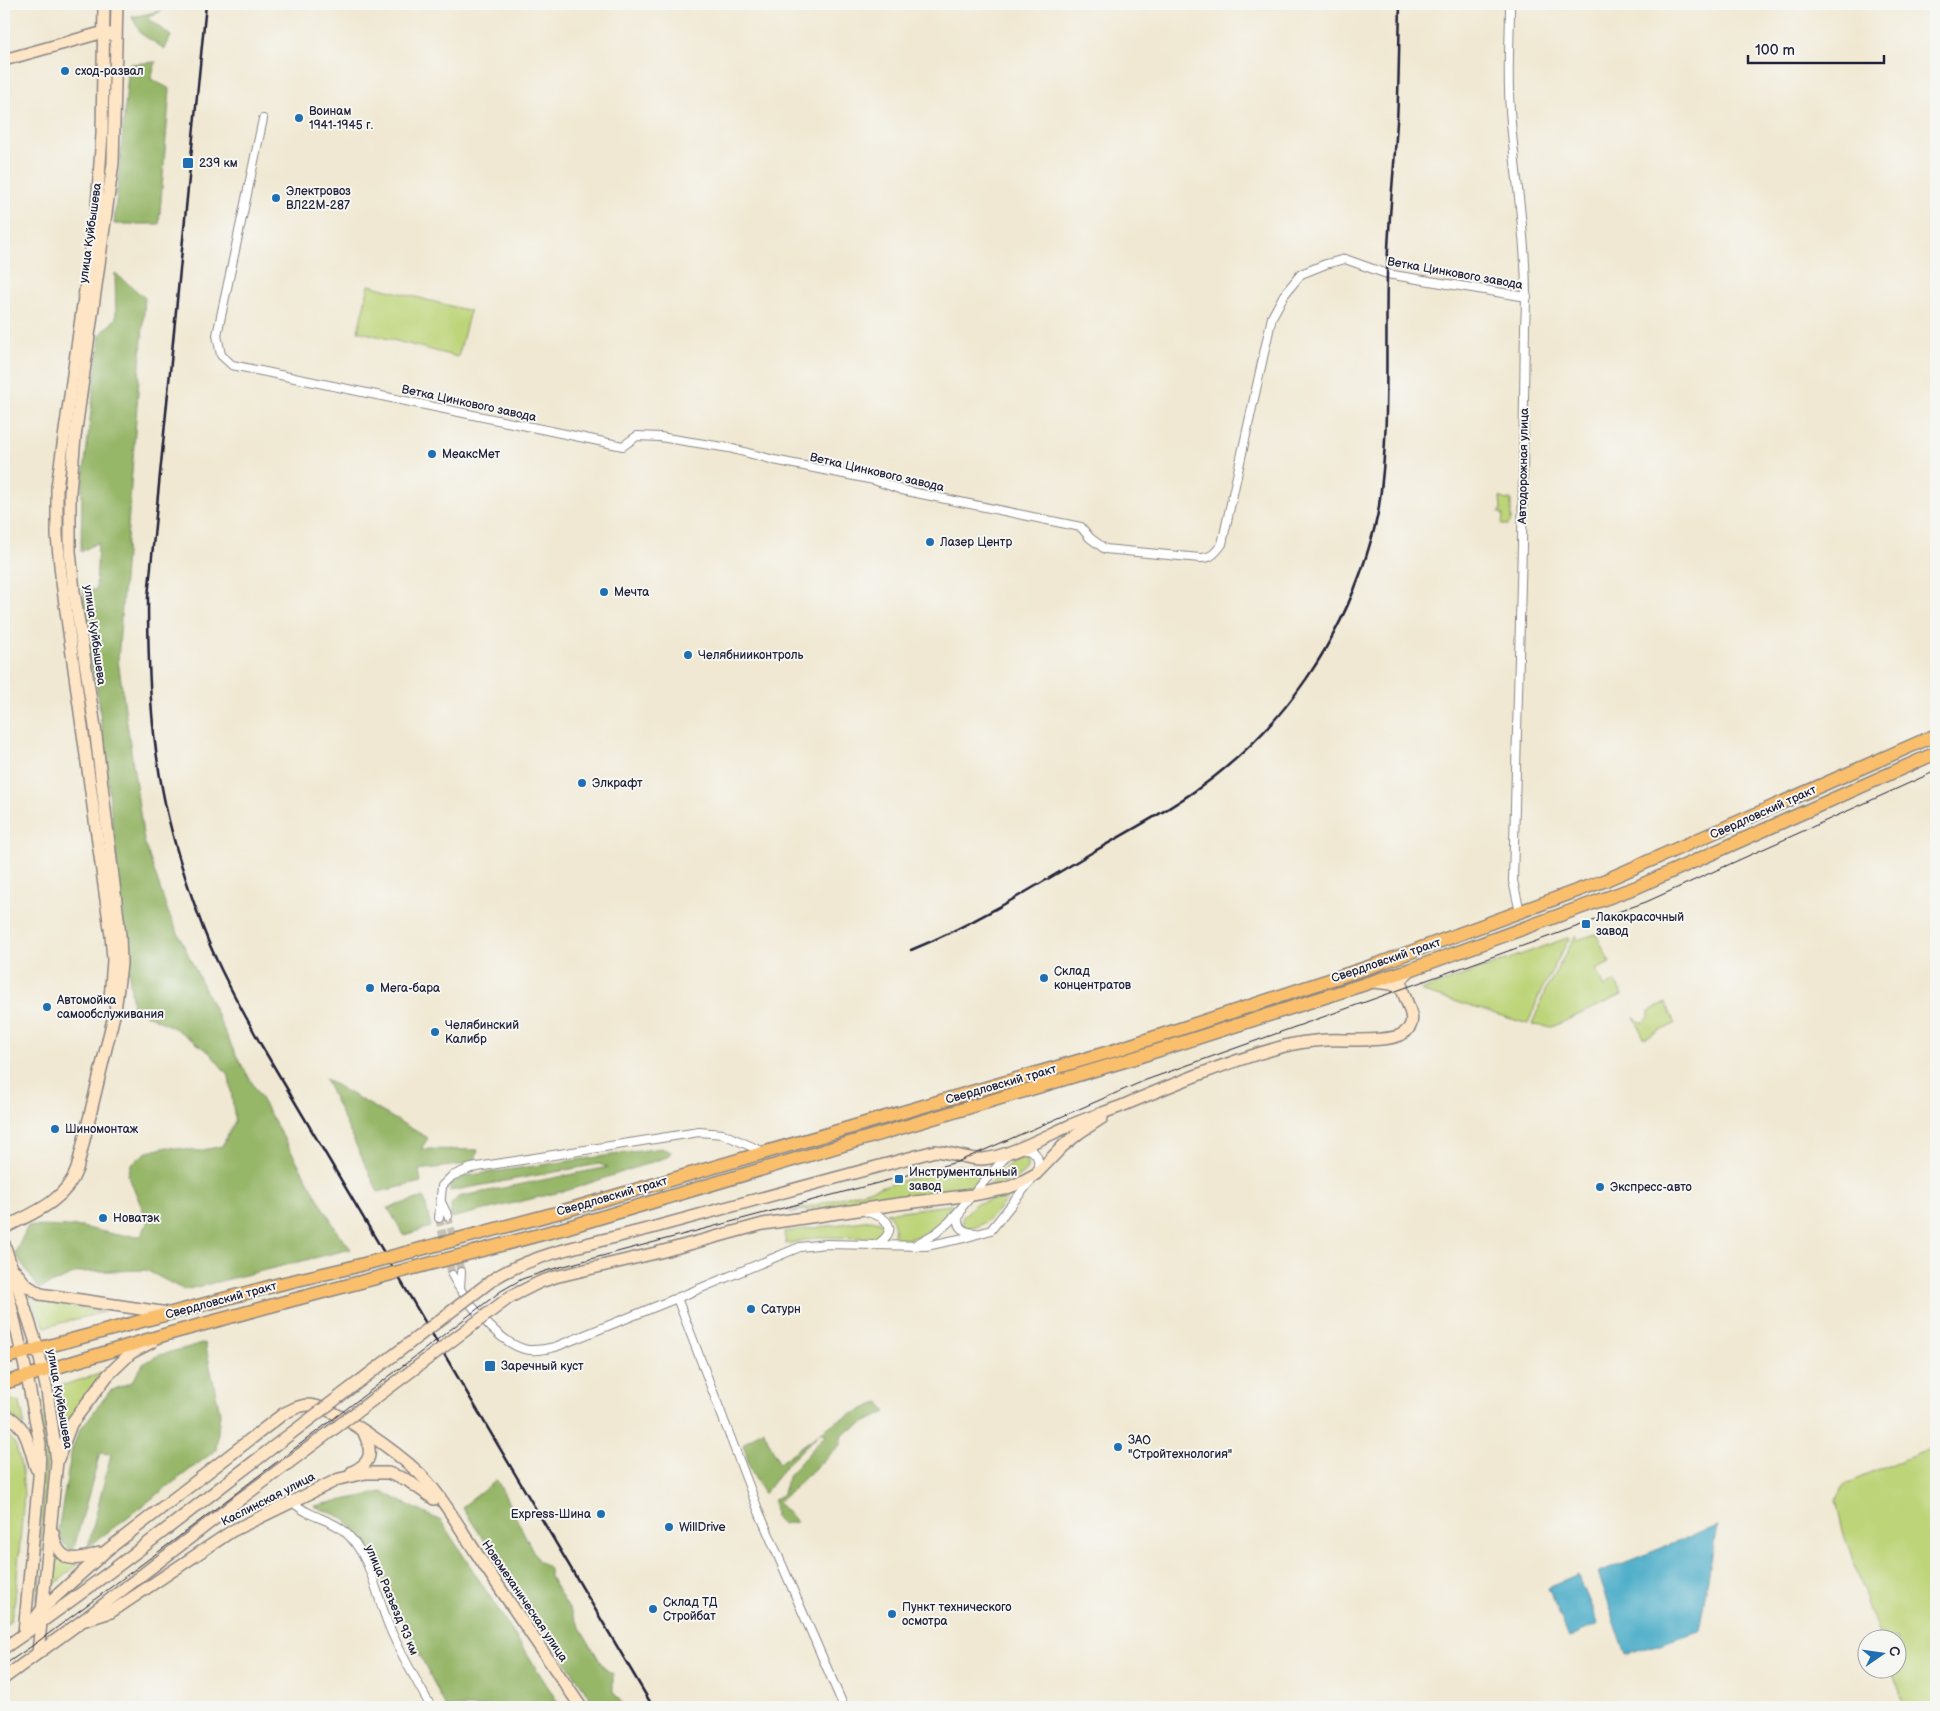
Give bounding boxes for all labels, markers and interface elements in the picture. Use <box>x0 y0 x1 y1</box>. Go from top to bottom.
scale bar <box>1748 32 1884 64</box>
text: 100 m <box>1755 41 1795 60</box>
place label: сход-развал <box>75 64 144 79</box>
marker: сход-развал <box>59 65 71 77</box>
place label: Воинам 1941-1945 г. <box>309 104 373 133</box>
marker: Воинам 1941-1945 г. <box>293 112 305 124</box>
marker: 239 км <box>181 156 195 170</box>
place label: 239 км <box>199 156 238 171</box>
street label: улица Куйбышева <box>76 182 105 284</box>
place label: Электровоз ВЛ22М-287 <box>286 184 351 213</box>
marker: Электровоз ВЛ22М-287 <box>270 192 282 204</box>
street label: Ветка Цинкового завода <box>1386 254 1524 293</box>
street label: Ветка Цинкового завода <box>400 382 538 425</box>
street label: Автодорожная улица <box>1515 408 1532 525</box>
place label: МеаксМет <box>442 447 501 462</box>
marker: МеаксМет <box>426 448 438 460</box>
street label: Ветка Цинкового завода <box>808 450 946 495</box>
place label: Лазер Центр <box>939 535 1012 550</box>
marker: Лазер Центр <box>924 536 936 548</box>
street label: улица Куйбышева <box>80 584 109 686</box>
place label: Мечта <box>614 585 649 600</box>
marker: Мечта <box>598 586 610 598</box>
place label: Челябнииконтроль <box>698 648 803 663</box>
marker: Челябнииконтроль <box>682 649 694 661</box>
place label: Элкрафт <box>592 776 643 791</box>
marker: Элкрафт <box>576 777 588 789</box>
street label: Свердловский тракт <box>1708 782 1819 843</box>
place label: Лакокрасочный завод <box>1595 910 1684 939</box>
marker: Лакокрасочный завод <box>1580 918 1592 930</box>
street label: Свердловский тракт <box>1330 935 1443 986</box>
place label: Склад концентратов <box>1054 964 1132 993</box>
marker: Склад концентратов <box>1038 972 1050 984</box>
place label: Мега-бара <box>380 981 440 996</box>
marker: Мега-бара <box>364 982 376 994</box>
place label: Автомойка самообслуживания <box>56 993 164 1022</box>
marker: Автомойка самообслуживания <box>41 1001 53 1013</box>
place label: Челябинский Калибр <box>445 1018 519 1047</box>
marker: Челябинский Калибр <box>429 1026 441 1038</box>
street label: Свердловский тракт <box>944 1061 1059 1107</box>
place label: Шиномонтаж <box>65 1122 139 1137</box>
marker: Шиномонтаж <box>49 1123 61 1135</box>
place label: Инструментальный завод <box>909 1165 1017 1194</box>
street label: Свердловский тракт <box>555 1173 670 1219</box>
marker: Инструментальный завод <box>893 1173 905 1185</box>
place label: Экспресс-авто <box>1610 1180 1692 1195</box>
marker: Экспресс-авто <box>1594 1181 1606 1193</box>
place label: Новатэк <box>113 1211 160 1226</box>
marker: Новатэк <box>97 1212 109 1224</box>
street label: Свердловский тракт <box>164 1278 279 1323</box>
place label: Сатурн <box>761 1302 801 1317</box>
marker: Сатурн <box>745 1303 757 1315</box>
street label: улица Куйбышева <box>43 1348 76 1450</box>
marker: Заречный куст <box>483 1359 497 1373</box>
place label: Заречный куст <box>501 1359 584 1374</box>
place label: ЗАО "Стройтехнология" <box>1128 1433 1232 1462</box>
marker: ЗАО "Стройтехнология" <box>1112 1441 1124 1453</box>
street label: Каслинская улица <box>219 1469 318 1530</box>
place label: Express-Шина <box>511 1507 591 1522</box>
marker: Express-Шина <box>595 1508 607 1520</box>
place label: WillDrive <box>679 1520 726 1535</box>
marker: WillDrive <box>663 1521 675 1533</box>
street label: Новомеханическая улица <box>478 1538 571 1665</box>
street label: улица Разъезд 93 км <box>361 1543 422 1658</box>
place label: Склад ТД Стройбат <box>663 1595 718 1624</box>
place label: Пункт технического осмотра <box>902 1600 1012 1629</box>
marker: Склад ТД Стройбат <box>647 1603 659 1615</box>
marker: Пункт технического осмотра <box>886 1608 898 1620</box>
north arrow <box>1858 1628 1908 1678</box>
text: С <box>1885 1645 1904 1658</box>

